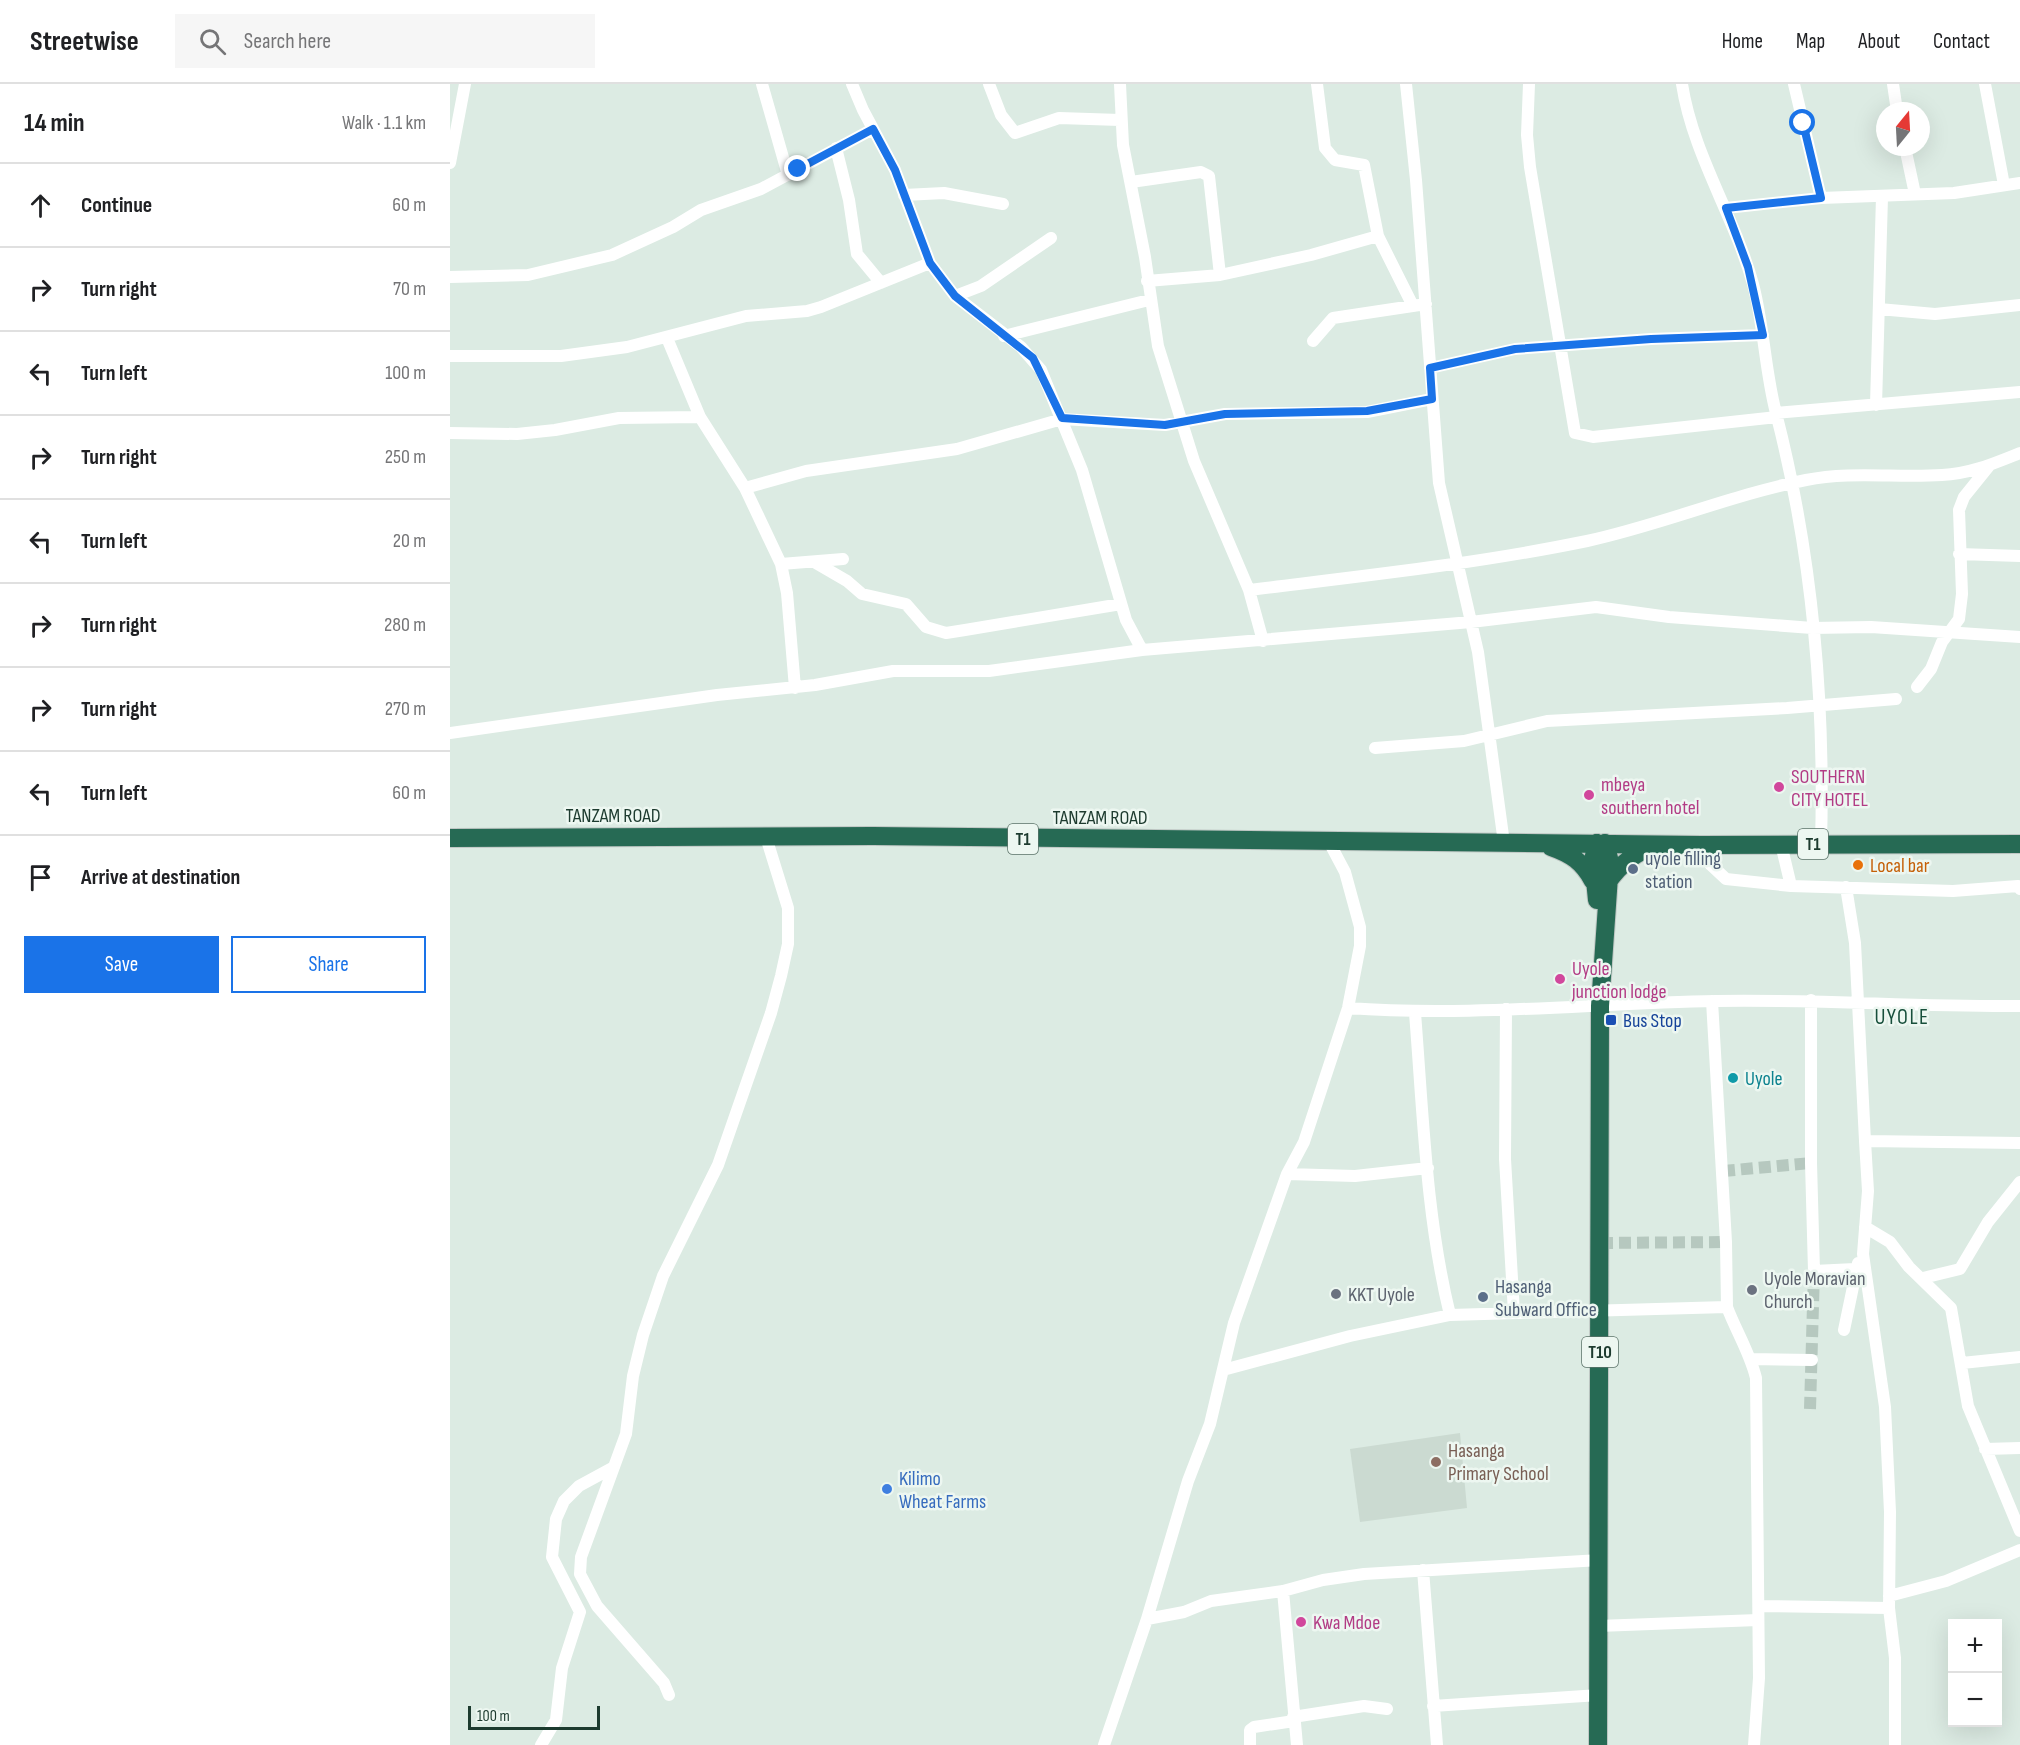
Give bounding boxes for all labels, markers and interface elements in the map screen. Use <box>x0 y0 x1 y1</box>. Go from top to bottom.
search box <box>175 14 595 68</box>
text: Streetwise <box>30 25 139 58</box>
icon: search <box>196 25 229 58</box>
text: Search here <box>244 28 331 55</box>
text: Home <box>1722 29 1763 54</box>
text: Map <box>1796 29 1825 54</box>
text: About <box>1858 29 1900 54</box>
text: Contact <box>1933 29 1990 54</box>
north arrow <box>1876 102 1930 156</box>
text: 14 min <box>24 108 85 139</box>
route start <box>1789 109 1815 135</box>
text: Walk · 1.1 km <box>342 111 426 135</box>
route end <box>784 155 810 181</box>
icon: ahead <box>24 189 57 222</box>
text: Continue <box>81 192 152 219</box>
text: 60 m <box>392 193 426 217</box>
icon: right <box>24 273 57 306</box>
text: Turn right <box>81 276 157 303</box>
text: 70 m <box>393 277 426 301</box>
icon: left <box>24 357 57 390</box>
text: Turn left <box>81 360 147 387</box>
text: 100 m <box>385 361 426 385</box>
icon: right <box>24 441 57 474</box>
text: Turn right <box>81 444 157 471</box>
text: 250 m <box>385 445 426 469</box>
icon: left <box>24 525 57 558</box>
text: Turn left <box>81 528 147 555</box>
text: 20 m <box>393 529 426 553</box>
icon: right <box>24 609 57 642</box>
text: Turn right <box>81 612 157 639</box>
text: 280 m <box>384 613 426 637</box>
icon: right <box>24 693 57 726</box>
text: Turn right <box>81 696 157 723</box>
text: 270 m <box>385 697 426 721</box>
place label: SOUTHERN CITY HOTEL <box>1791 765 1868 812</box>
place label: mbeya southern hotel <box>1601 773 1700 820</box>
icon: left <box>24 777 57 810</box>
text: Turn left <box>81 780 147 807</box>
marker: SOUTHERN CITY HOTEL <box>1772 780 1786 794</box>
text: 60 m <box>392 781 426 805</box>
marker: mbeya southern hotel <box>1582 788 1596 802</box>
street label: TANZAM ROAD <box>565 804 661 828</box>
street label: TANZAM ROAD <box>1052 806 1148 830</box>
road number: T1 <box>1008 824 1038 854</box>
road number: T1 <box>1798 829 1828 859</box>
place label: uyole filling station <box>1645 847 1721 894</box>
place label: Local bar <box>1870 854 1930 878</box>
marker: Local bar <box>1851 858 1865 872</box>
icon: arrive <box>24 861 57 894</box>
marker: uyole filling station <box>1626 862 1640 876</box>
text: Arrive at destination <box>81 864 240 891</box>
button: Save <box>24 936 219 993</box>
button: Share <box>231 936 426 993</box>
place label: Uyole junction lodge <box>1571 957 1667 1004</box>
marker: Uyole junction lodge <box>1553 972 1567 986</box>
district label: UYOLE <box>1874 1004 1930 1031</box>
place label: Bus Stop <box>1623 1009 1682 1033</box>
marker: Bus Stop <box>1604 1013 1618 1027</box>
place label: Uyole <box>1745 1067 1783 1091</box>
marker: Uyole <box>1726 1071 1740 1085</box>
place label: Uyole Moravian Church <box>1764 1267 1866 1314</box>
place label: Hasanga Subward Office <box>1495 1275 1597 1322</box>
place label: KKT Uyole <box>1348 1283 1415 1307</box>
marker: Uyole Moravian Church <box>1745 1283 1759 1297</box>
marker: KKT Uyole <box>1329 1287 1343 1301</box>
marker: Hasanga Subward Office <box>1476 1290 1490 1304</box>
road number: T10 <box>1582 1337 1618 1367</box>
place label: Hasanga Primary School <box>1448 1439 1549 1486</box>
marker: Hasanga Primary School <box>1429 1455 1443 1469</box>
place label: Kilimo Wheat Farms <box>899 1467 986 1514</box>
marker: Kilimo Wheat Farms <box>880 1482 894 1496</box>
place label: Kwa Mdoe <box>1313 1611 1380 1635</box>
marker: Kwa Mdoe <box>1294 1615 1308 1629</box>
map controls <box>1948 1619 2002 1727</box>
button: + <box>1948 1619 2002 1673</box>
button: − <box>1948 1673 2002 1727</box>
scale bar <box>468 1703 600 1730</box>
text: 100 m <box>477 1707 510 1726</box>

